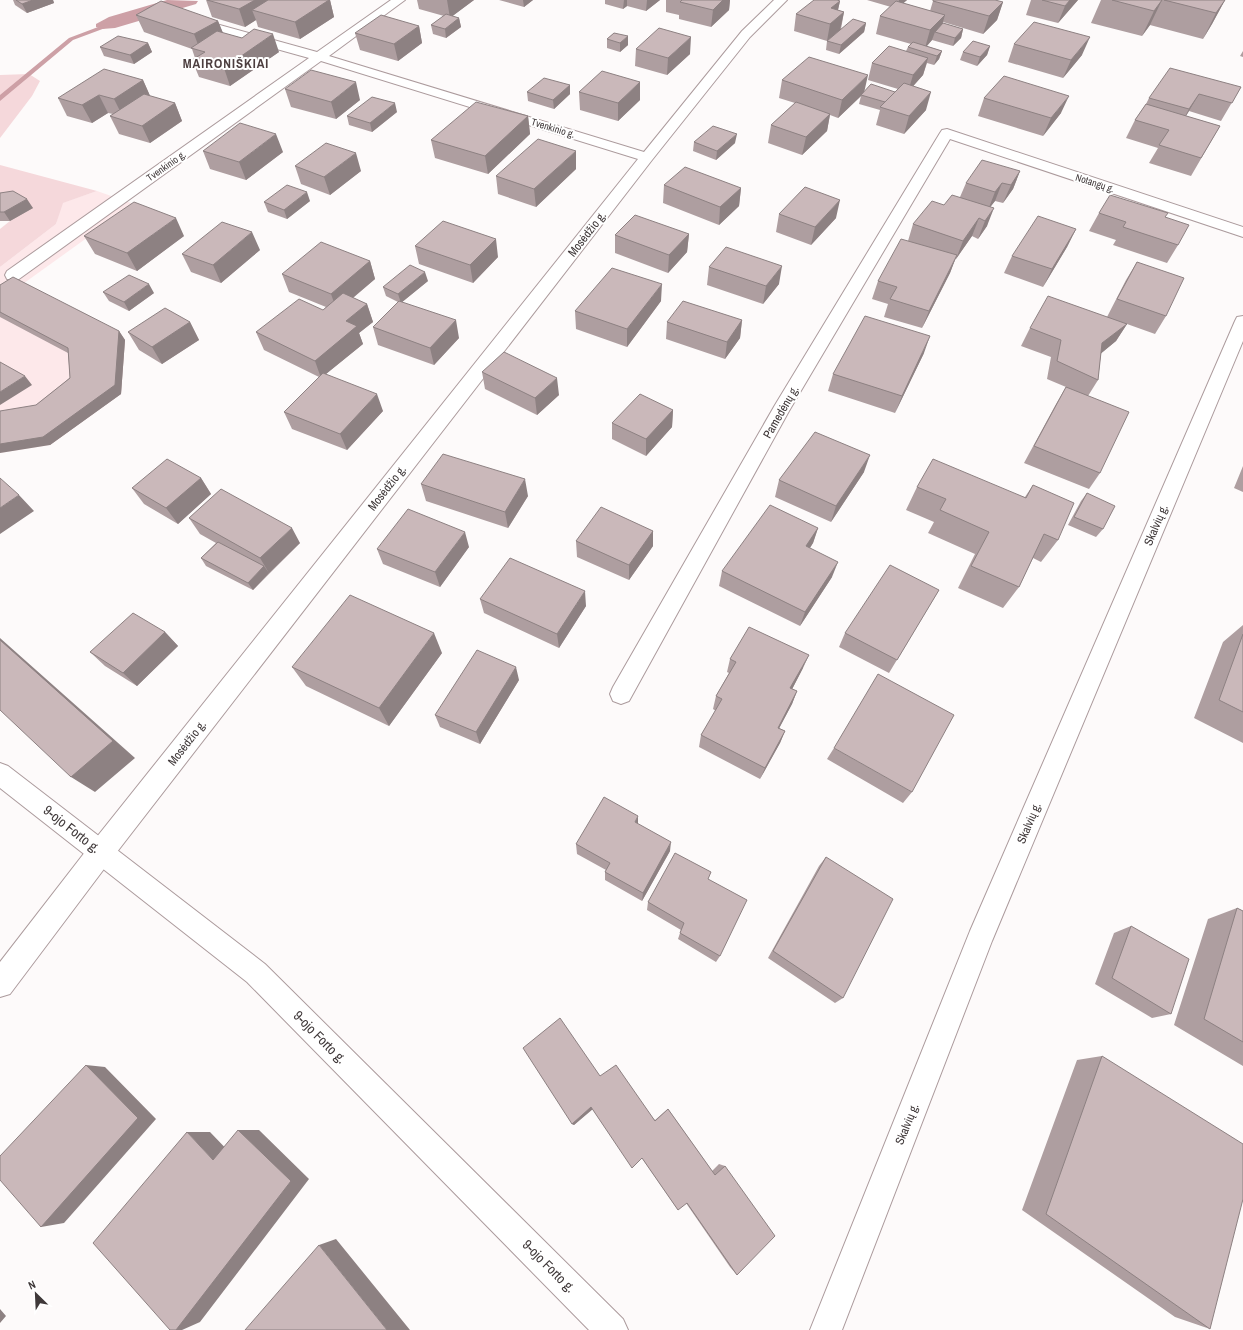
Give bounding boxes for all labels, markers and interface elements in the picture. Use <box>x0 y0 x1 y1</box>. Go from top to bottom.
district label: MAIRONIŠKIAI <box>183 55 269 72</box>
street label: Tvenkinio g. <box>530 115 576 141</box>
street label: Tvenkinio g. <box>144 148 188 184</box>
street label: Notangų g. <box>1074 171 1116 195</box>
street label: Mosėdžio g. <box>564 208 610 260</box>
street label: Pamedėnų g. <box>759 383 803 441</box>
street label: Mosėdžio g. <box>364 462 410 514</box>
street label: Skalvių g. <box>1140 502 1172 548</box>
street label: Mosėdžio g. <box>164 717 210 769</box>
street label: Skalvių g. <box>1013 800 1045 846</box>
street label: 9-ojo Forto g. <box>40 801 104 857</box>
street label: 9-ojo Forto g. <box>290 1007 350 1067</box>
street label: Skalvių g. <box>891 1101 923 1147</box>
street label: 9-ojo Forto g. <box>519 1236 579 1296</box>
north arrow <box>16 1274 56 1314</box>
text: N <box>26 1277 38 1293</box>

